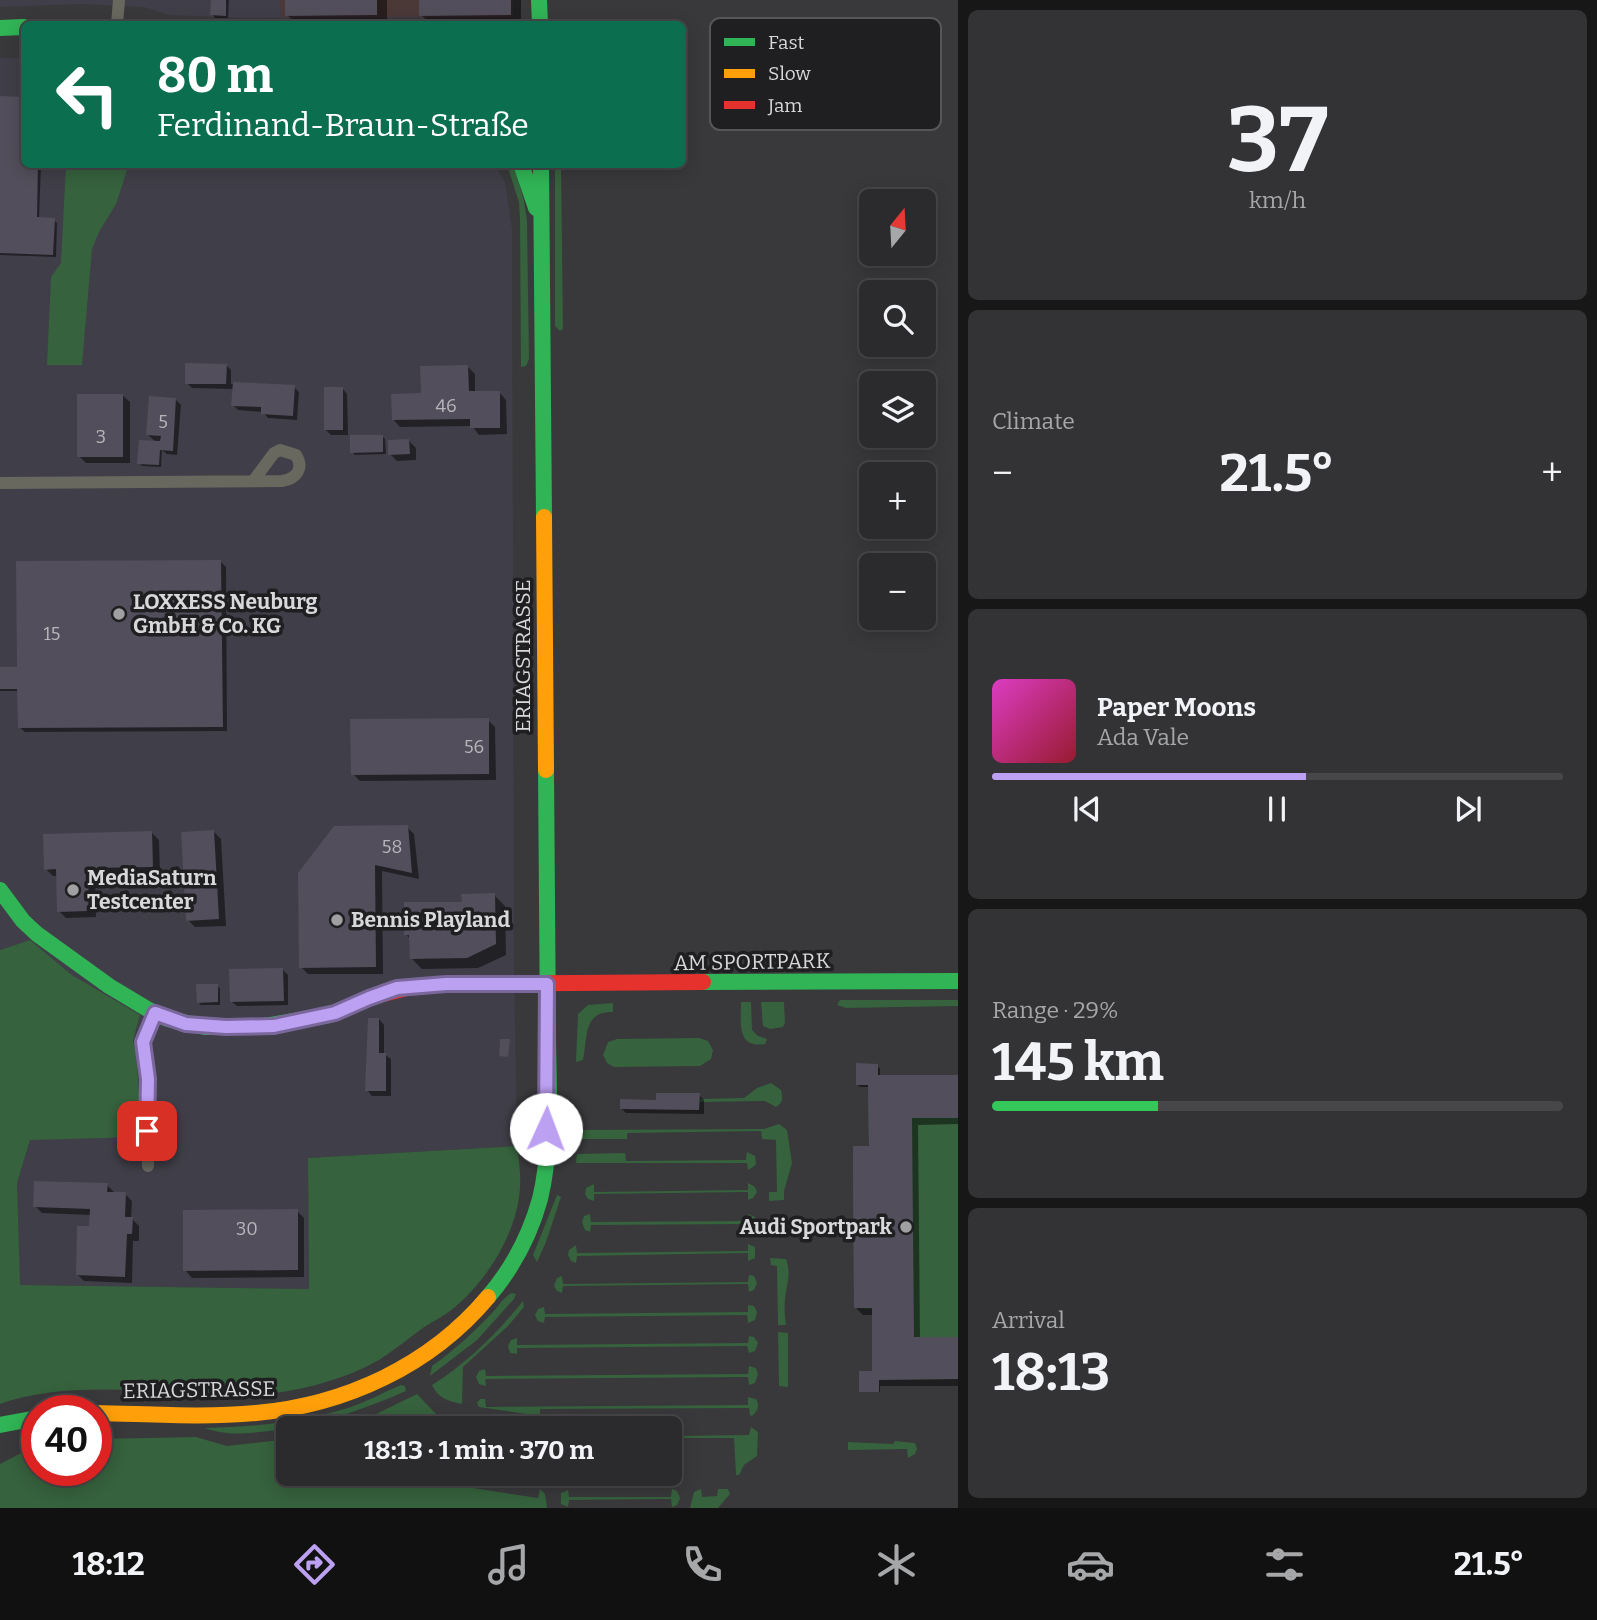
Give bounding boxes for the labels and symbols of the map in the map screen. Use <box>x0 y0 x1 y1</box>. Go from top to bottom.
legend <box>710 18 941 130</box>
text: Fast <box>768 31 805 54</box>
text: Slow <box>768 62 811 85</box>
text: Jam <box>767 94 802 117</box>
north arrow <box>859 189 936 266</box>
house number: 46 <box>435 395 457 417</box>
house number: 5 <box>158 411 168 433</box>
house number: 3 <box>96 426 106 448</box>
street label: ERIAGSTRASSE <box>510 580 536 732</box>
place label: LOXXESS Neuburg GmbH & Co. KG <box>133 589 318 639</box>
marker: LOXXESS Neuburg GmbH & Co. KG <box>111 606 127 622</box>
house number: 15 <box>44 623 60 645</box>
house number: 56 <box>464 736 484 758</box>
house number: 58 <box>382 836 402 858</box>
place label: MediaSaturn Testcenter <box>87 865 217 915</box>
marker: MediaSaturn Testcenter <box>65 882 81 898</box>
place label: Bennis Playland <box>351 907 510 933</box>
marker: Bennis Playland <box>329 912 345 928</box>
street label: AM SPORTPARK <box>673 948 831 976</box>
position arrow <box>509 1092 583 1166</box>
pin <box>117 1101 177 1161</box>
place label: Audi Sportpark <box>739 1214 893 1240</box>
house number: 30 <box>236 1218 258 1240</box>
marker: Audi Sportpark <box>898 1219 914 1235</box>
street label: ERIAGSTRASSE <box>122 1376 276 1404</box>
speed limit sign: 40 <box>21 1395 112 1486</box>

